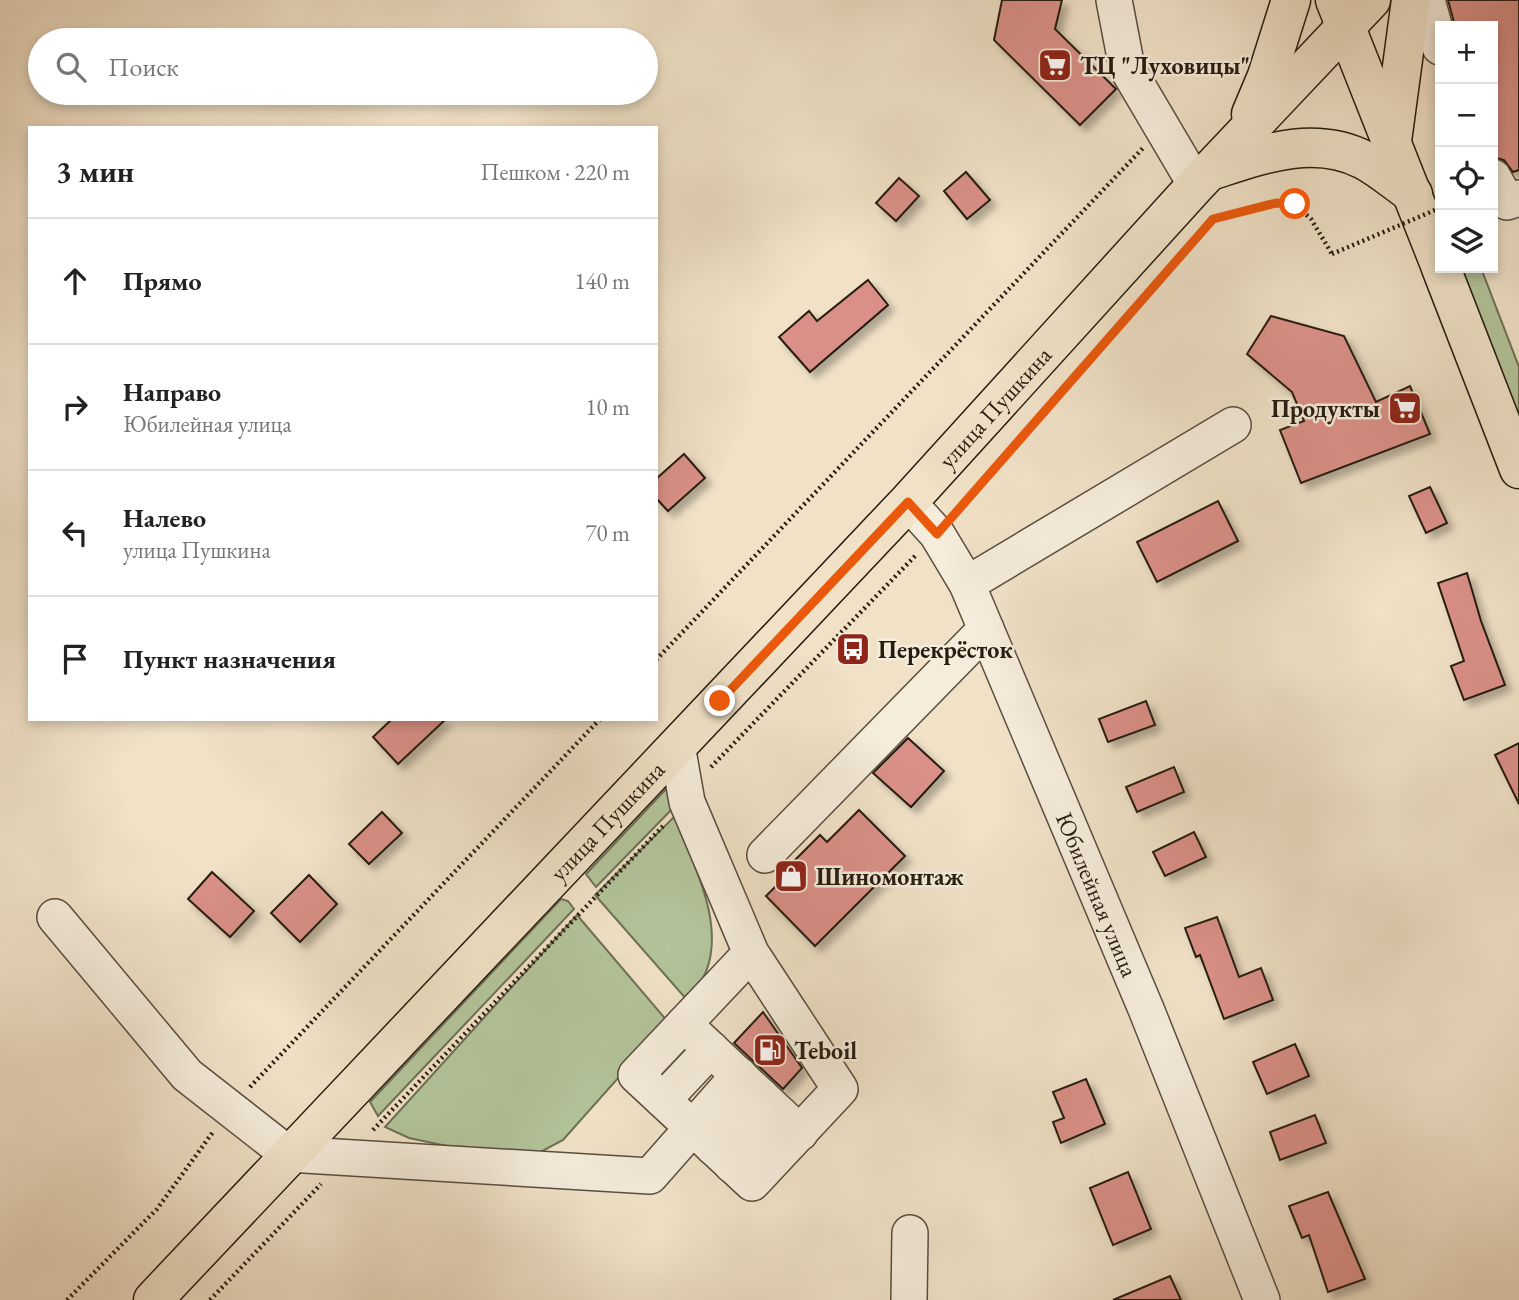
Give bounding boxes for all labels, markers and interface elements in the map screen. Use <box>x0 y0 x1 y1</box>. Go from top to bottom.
map controls <box>1435 21 1498 273</box>
button: + <box>1435 21 1498 84</box>
search box <box>28 28 658 105</box>
supermarket icon: ТЦ "Луховицы" <box>1036 46 1074 84</box>
icon: search <box>52 48 90 86</box>
text: Поиск <box>108 50 179 84</box>
place label: ТЦ "Луховицы" <box>1080 50 1250 82</box>
button: − <box>1435 84 1498 147</box>
button: locate <box>1435 147 1498 210</box>
text: 3 мин <box>56 152 134 191</box>
text: Пешком · 220 m <box>481 157 630 187</box>
route start <box>1279 188 1310 219</box>
button: layers <box>1435 210 1498 273</box>
icon: ahead <box>56 262 94 300</box>
text: Прямо <box>123 264 202 298</box>
text: 140 m <box>574 266 630 296</box>
street label: улица Пушкина <box>931 339 1058 474</box>
text: Направо <box>123 375 221 409</box>
icon: right <box>56 388 94 426</box>
supermarket icon: Продукты <box>1386 389 1424 427</box>
text: 10 m <box>585 392 630 422</box>
place label: Продукты <box>1271 393 1380 425</box>
text: Юбилейная улица <box>123 409 292 439</box>
text: Налево <box>123 501 206 535</box>
icon: left <box>56 514 94 552</box>
text: 70 m <box>585 518 630 548</box>
text: улица Пушкина <box>123 535 271 565</box>
bus stop icon: Перекрёсток <box>834 630 872 668</box>
place label: Перекрёсток <box>878 634 1013 665</box>
icon: arrive <box>56 640 94 678</box>
text: Пункт назначения <box>123 642 336 676</box>
route end <box>704 685 735 716</box>
street label: улица Пушкина <box>542 754 671 887</box>
street label: Юбилейная улица <box>1049 807 1146 982</box>
shop icon: Шиномонтаж <box>772 857 810 895</box>
place label: Шиномонтаж <box>816 861 965 892</box>
fuel station icon: Teboil <box>751 1031 789 1069</box>
place label: Teboil <box>794 1035 857 1066</box>

